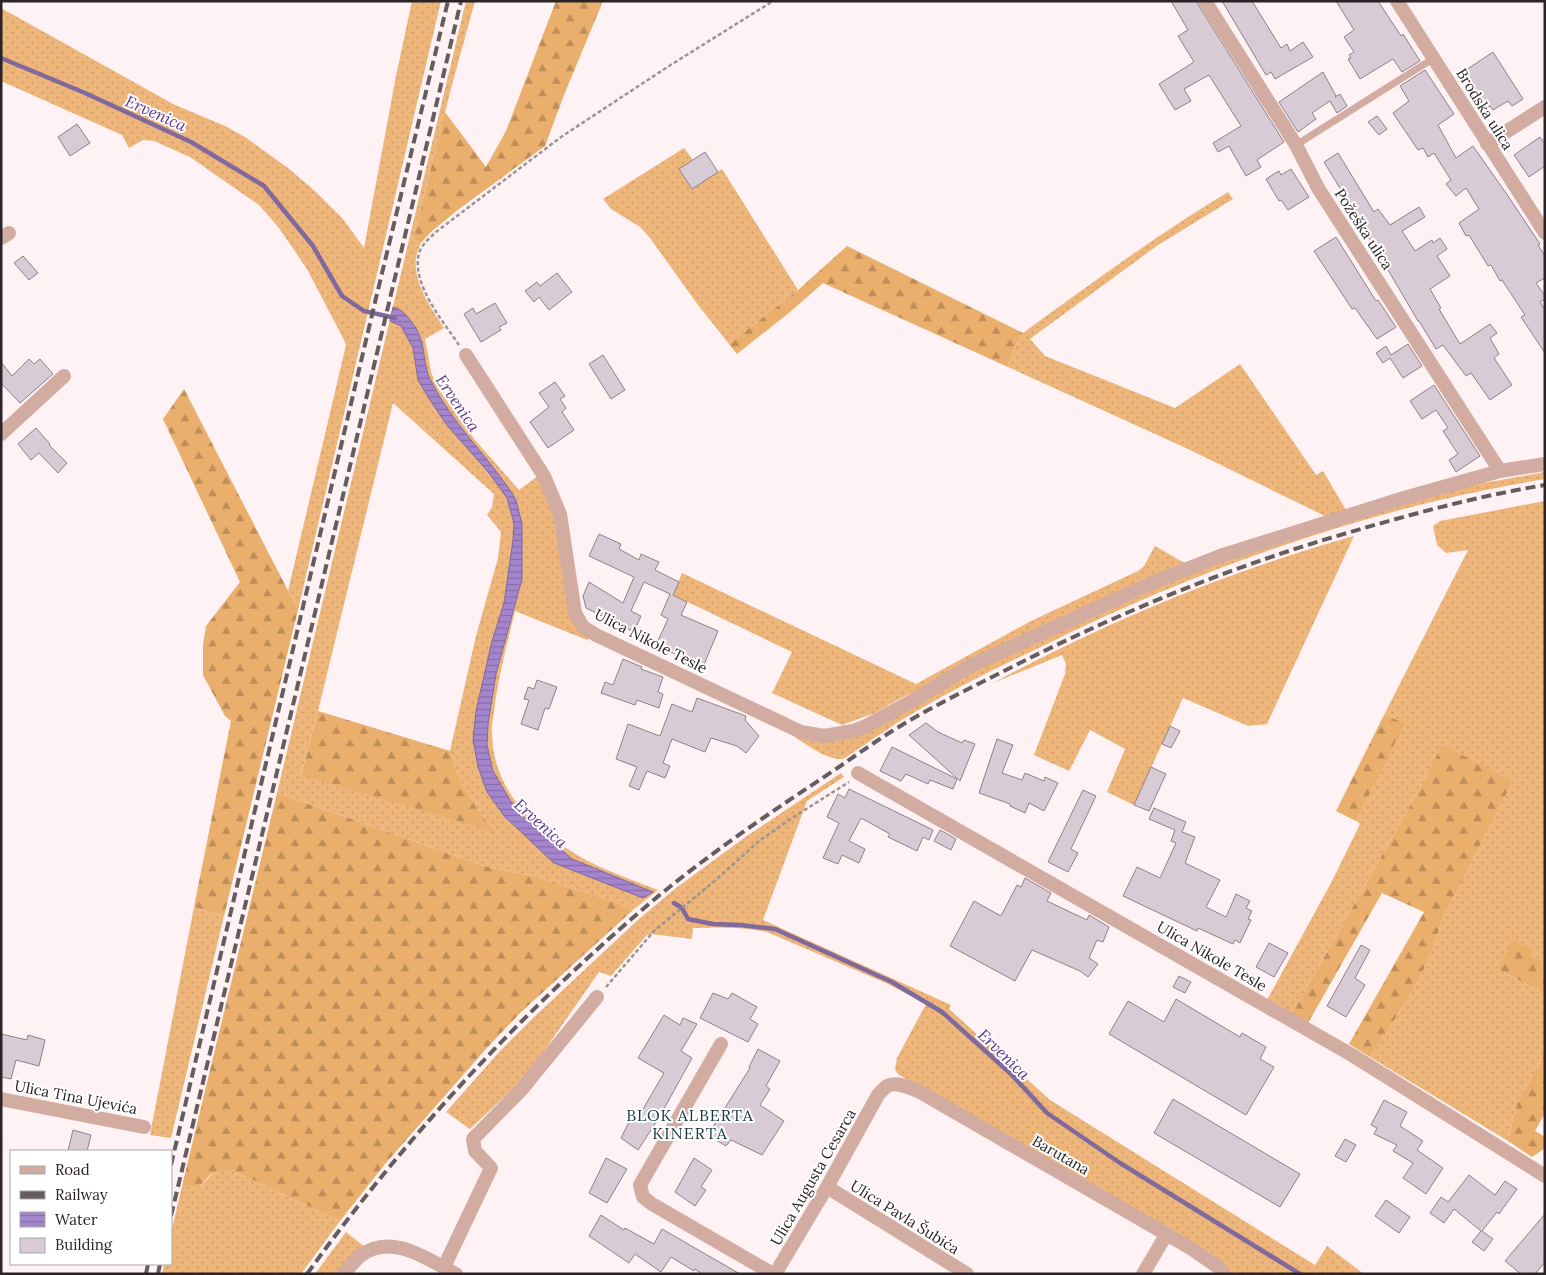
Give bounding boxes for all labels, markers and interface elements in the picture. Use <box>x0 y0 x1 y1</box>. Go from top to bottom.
street label: Brodska ulica <box>1452 65 1518 154</box>
water label: Ervenica <box>122 91 190 135</box>
street label: Požeška ulica <box>1331 185 1397 273</box>
water label: Ervenica <box>432 371 484 436</box>
street label: Ulica Nikole Tesle <box>591 604 711 678</box>
water label: Ervenica <box>510 794 572 852</box>
street label: Ulica Nikole Tesle <box>1154 917 1270 995</box>
water label: Ervenica <box>974 1024 1034 1084</box>
street label: Ulica Tina Ujevića <box>13 1076 139 1118</box>
district label: BLOK ALBERTA KINERTA <box>626 1105 754 1143</box>
street label: Ulica Augusta Cesarca <box>766 1105 860 1249</box>
street label: Barutana <box>1029 1131 1093 1179</box>
legend <box>10 1150 172 1265</box>
text: Road <box>55 1160 90 1179</box>
street label: Ulica Pavla Šubića <box>847 1176 963 1258</box>
text: Railway <box>55 1185 108 1204</box>
text: Water <box>55 1210 98 1229</box>
text: Building <box>55 1235 113 1254</box>

